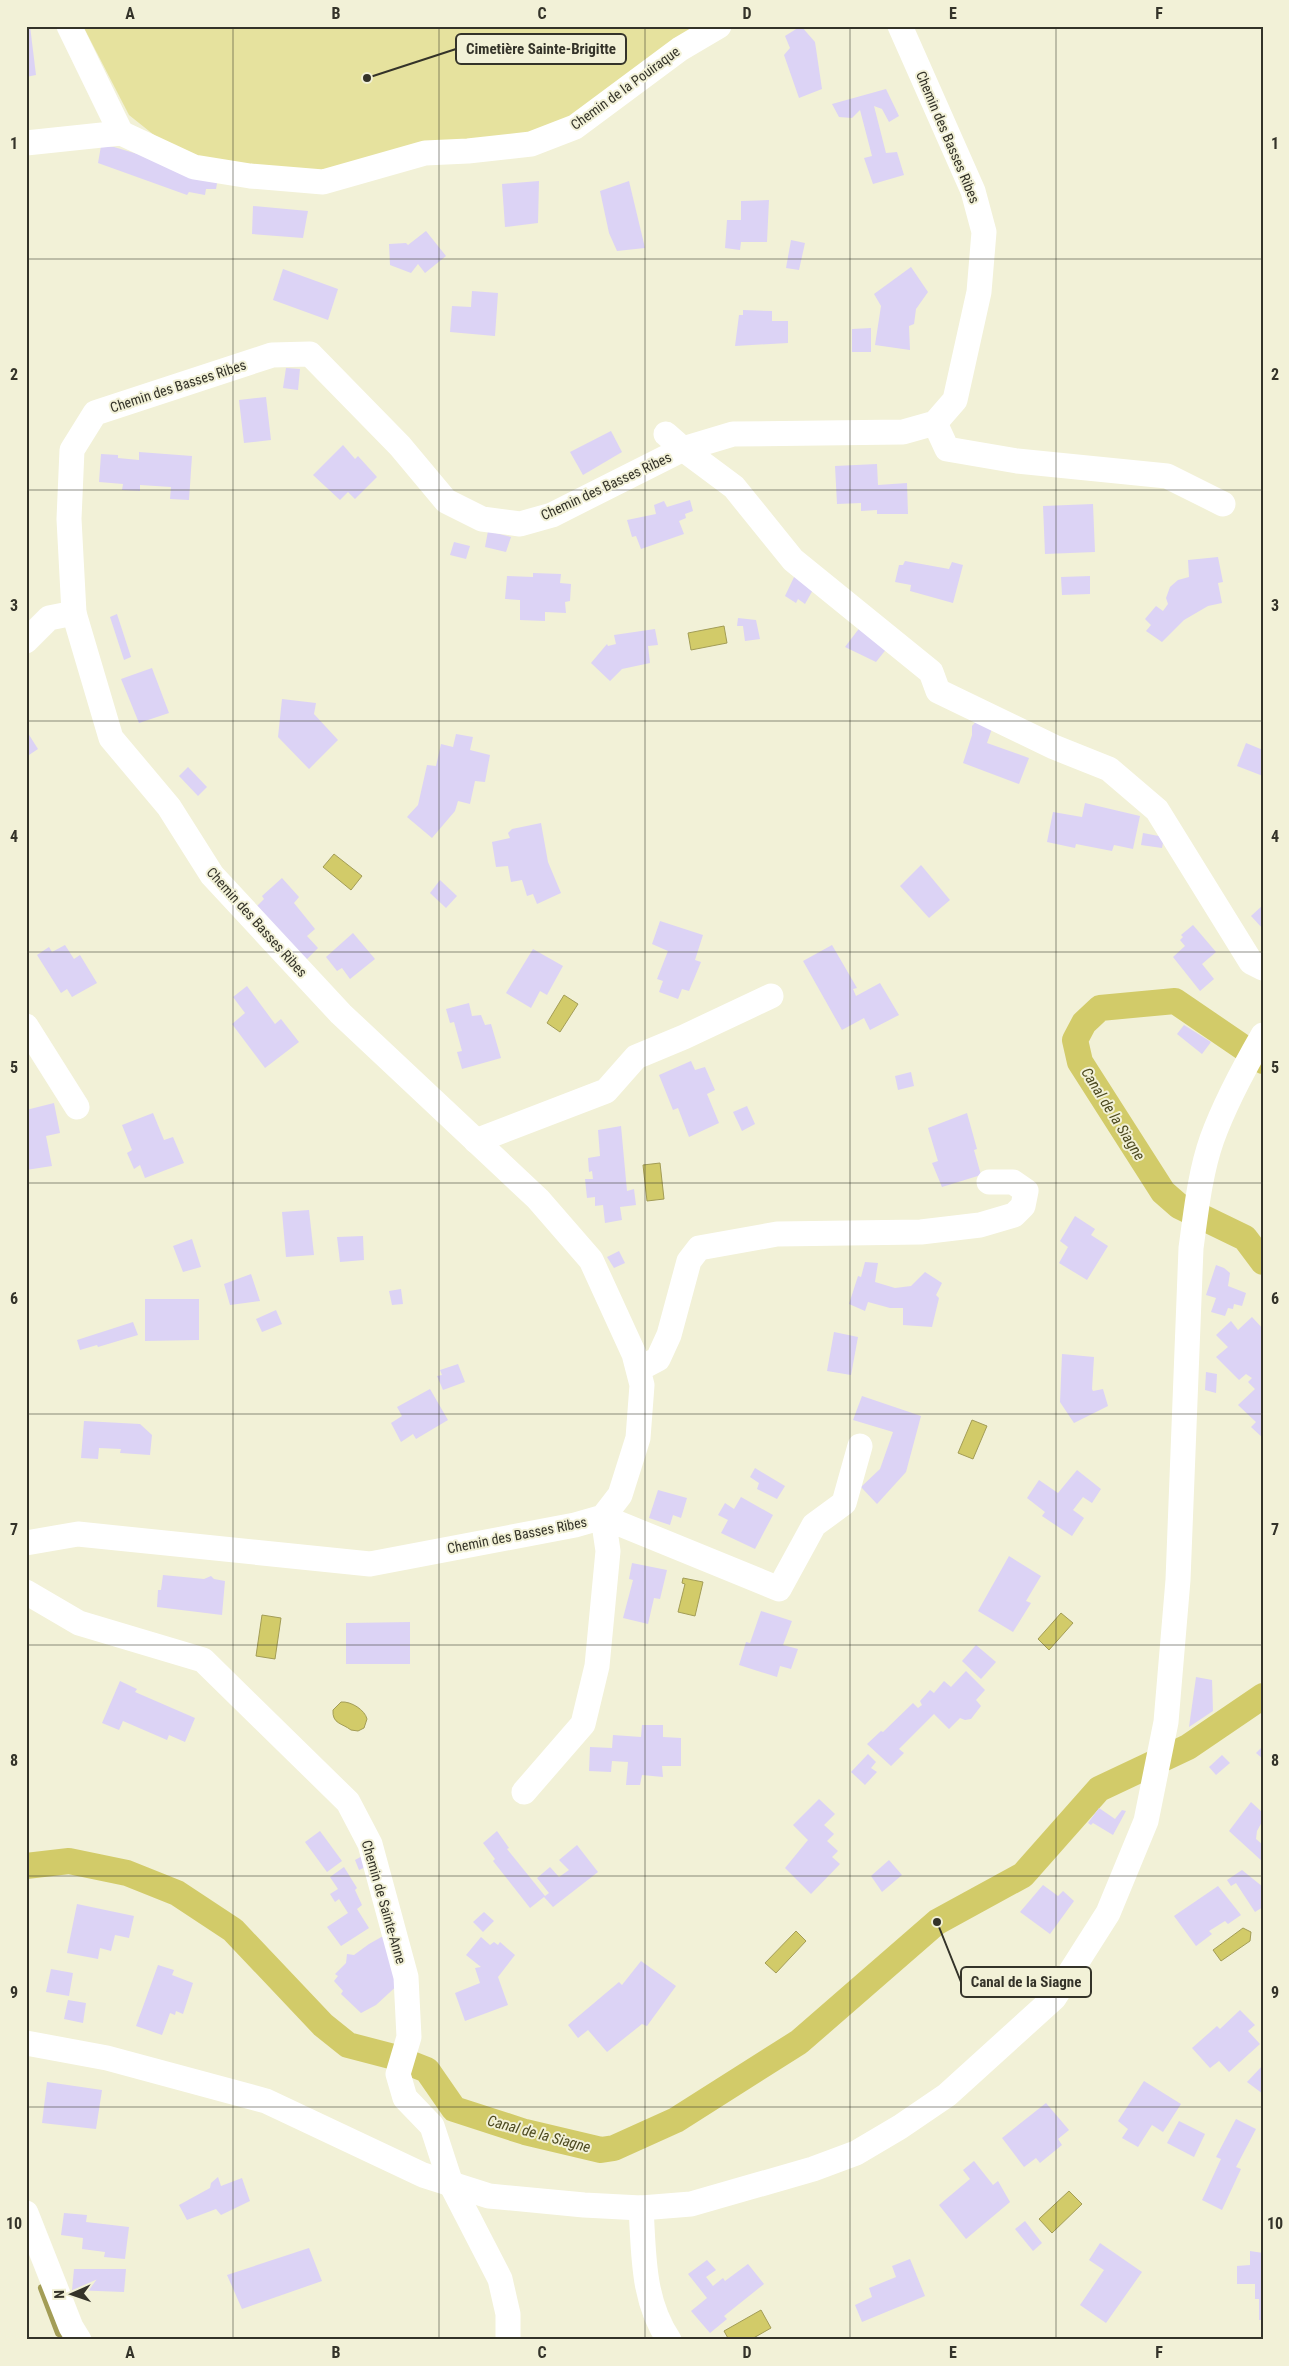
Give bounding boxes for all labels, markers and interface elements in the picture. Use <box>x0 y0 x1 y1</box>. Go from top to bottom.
text: A <box>125 4 135 23</box>
text: B <box>332 4 341 23</box>
text: C <box>537 4 547 23</box>
text: D <box>742 4 752 23</box>
text: E <box>949 4 957 23</box>
text: F <box>1155 4 1163 23</box>
callout: Cimetière Sainte-Brigitte <box>456 34 626 64</box>
text: Cimetière Sainte-Brigitte <box>466 40 616 58</box>
street label: Chemin de la Pouiraque <box>567 43 683 133</box>
street label: Chemin des Basses Ribes <box>913 69 983 205</box>
text: 1 <box>10 134 18 153</box>
text: 1 <box>1271 134 1279 153</box>
street label: Chemin des Basses Ribes <box>108 356 248 416</box>
text: 2 <box>10 365 18 384</box>
text: 2 <box>1271 365 1279 384</box>
street label: Chemin des Basses Ribes <box>538 449 674 523</box>
text: 3 <box>10 596 18 615</box>
text: 3 <box>1271 596 1279 615</box>
text: 4 <box>10 827 18 846</box>
text: 4 <box>1271 827 1279 846</box>
street label: Chemin des Basses Ribes <box>204 864 310 980</box>
text: 5 <box>10 1058 18 1077</box>
text: 5 <box>1271 1058 1279 1077</box>
water label: Canal de la Siagne <box>1077 1064 1149 1164</box>
text: 6 <box>10 1289 18 1308</box>
text: 6 <box>1271 1289 1279 1308</box>
street label: Chemin des Basses Ribes <box>446 1514 588 1556</box>
text: 7 <box>10 1520 18 1539</box>
text: 7 <box>1271 1520 1279 1539</box>
text: 8 <box>10 1751 18 1770</box>
text: 8 <box>1271 1751 1279 1770</box>
street label: Chemin de Sainte-Anne <box>359 1838 409 1966</box>
callout: Canal de la Siagne <box>961 1967 1091 1997</box>
text: Canal de la Siagne <box>971 1973 1081 1991</box>
text: 9 <box>10 1983 18 2002</box>
text: 9 <box>1271 1983 1279 2002</box>
water label: Canal de la Siagne <box>485 2112 593 2156</box>
text: 10 <box>6 2214 22 2233</box>
text: 10 <box>1267 2214 1283 2233</box>
north arrow <box>48 2268 98 2318</box>
text: N <box>51 2290 67 2299</box>
text: A <box>125 2343 135 2362</box>
text: B <box>332 2343 341 2362</box>
text: C <box>537 2343 547 2362</box>
text: D <box>742 2343 752 2362</box>
text: E <box>949 2343 957 2362</box>
text: F <box>1155 2343 1163 2362</box>

